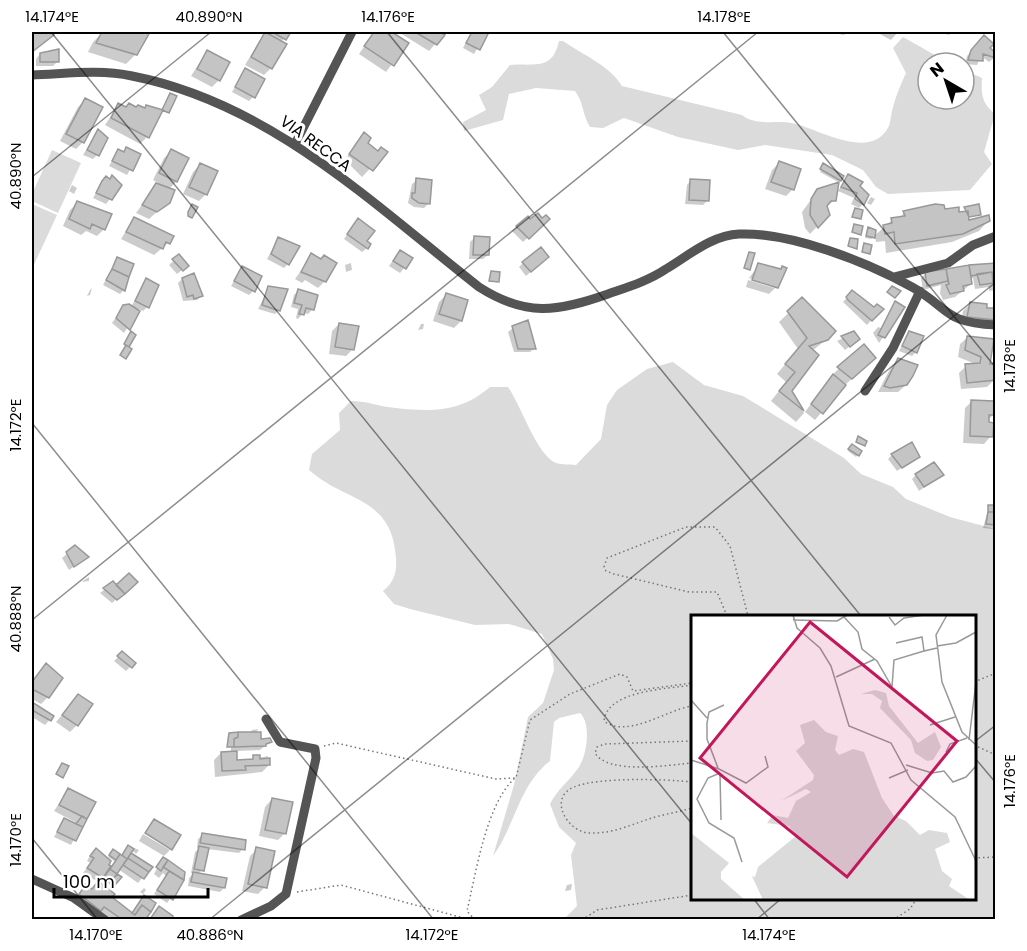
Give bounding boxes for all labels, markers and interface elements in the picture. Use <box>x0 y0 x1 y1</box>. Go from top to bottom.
text: 14.174°E <box>25 6 79 27</box>
text: 40.890°N <box>175 6 243 27</box>
text: 14.176°E <box>361 6 415 27</box>
text: 14.178°E <box>697 6 751 27</box>
north arrow <box>916 51 976 111</box>
text: N <box>925 57 949 82</box>
street label: VIA RECCA <box>275 110 356 177</box>
text: 40.890°N <box>5 142 26 210</box>
text: 14.178°E <box>999 339 1020 393</box>
text: 14.172°E <box>5 399 26 451</box>
text: 40.888°N <box>5 585 26 653</box>
inset map <box>691 615 976 900</box>
text: 14.176°E <box>999 754 1020 808</box>
text: 14.170°E <box>5 813 26 867</box>
scale bar <box>54 861 208 899</box>
text: 100 m <box>63 869 115 894</box>
text: 14.170°E <box>69 924 123 945</box>
text: 40.886°N <box>176 924 244 945</box>
text: 14.172°E <box>406 924 458 945</box>
text: 14.174°E <box>742 924 796 945</box>

